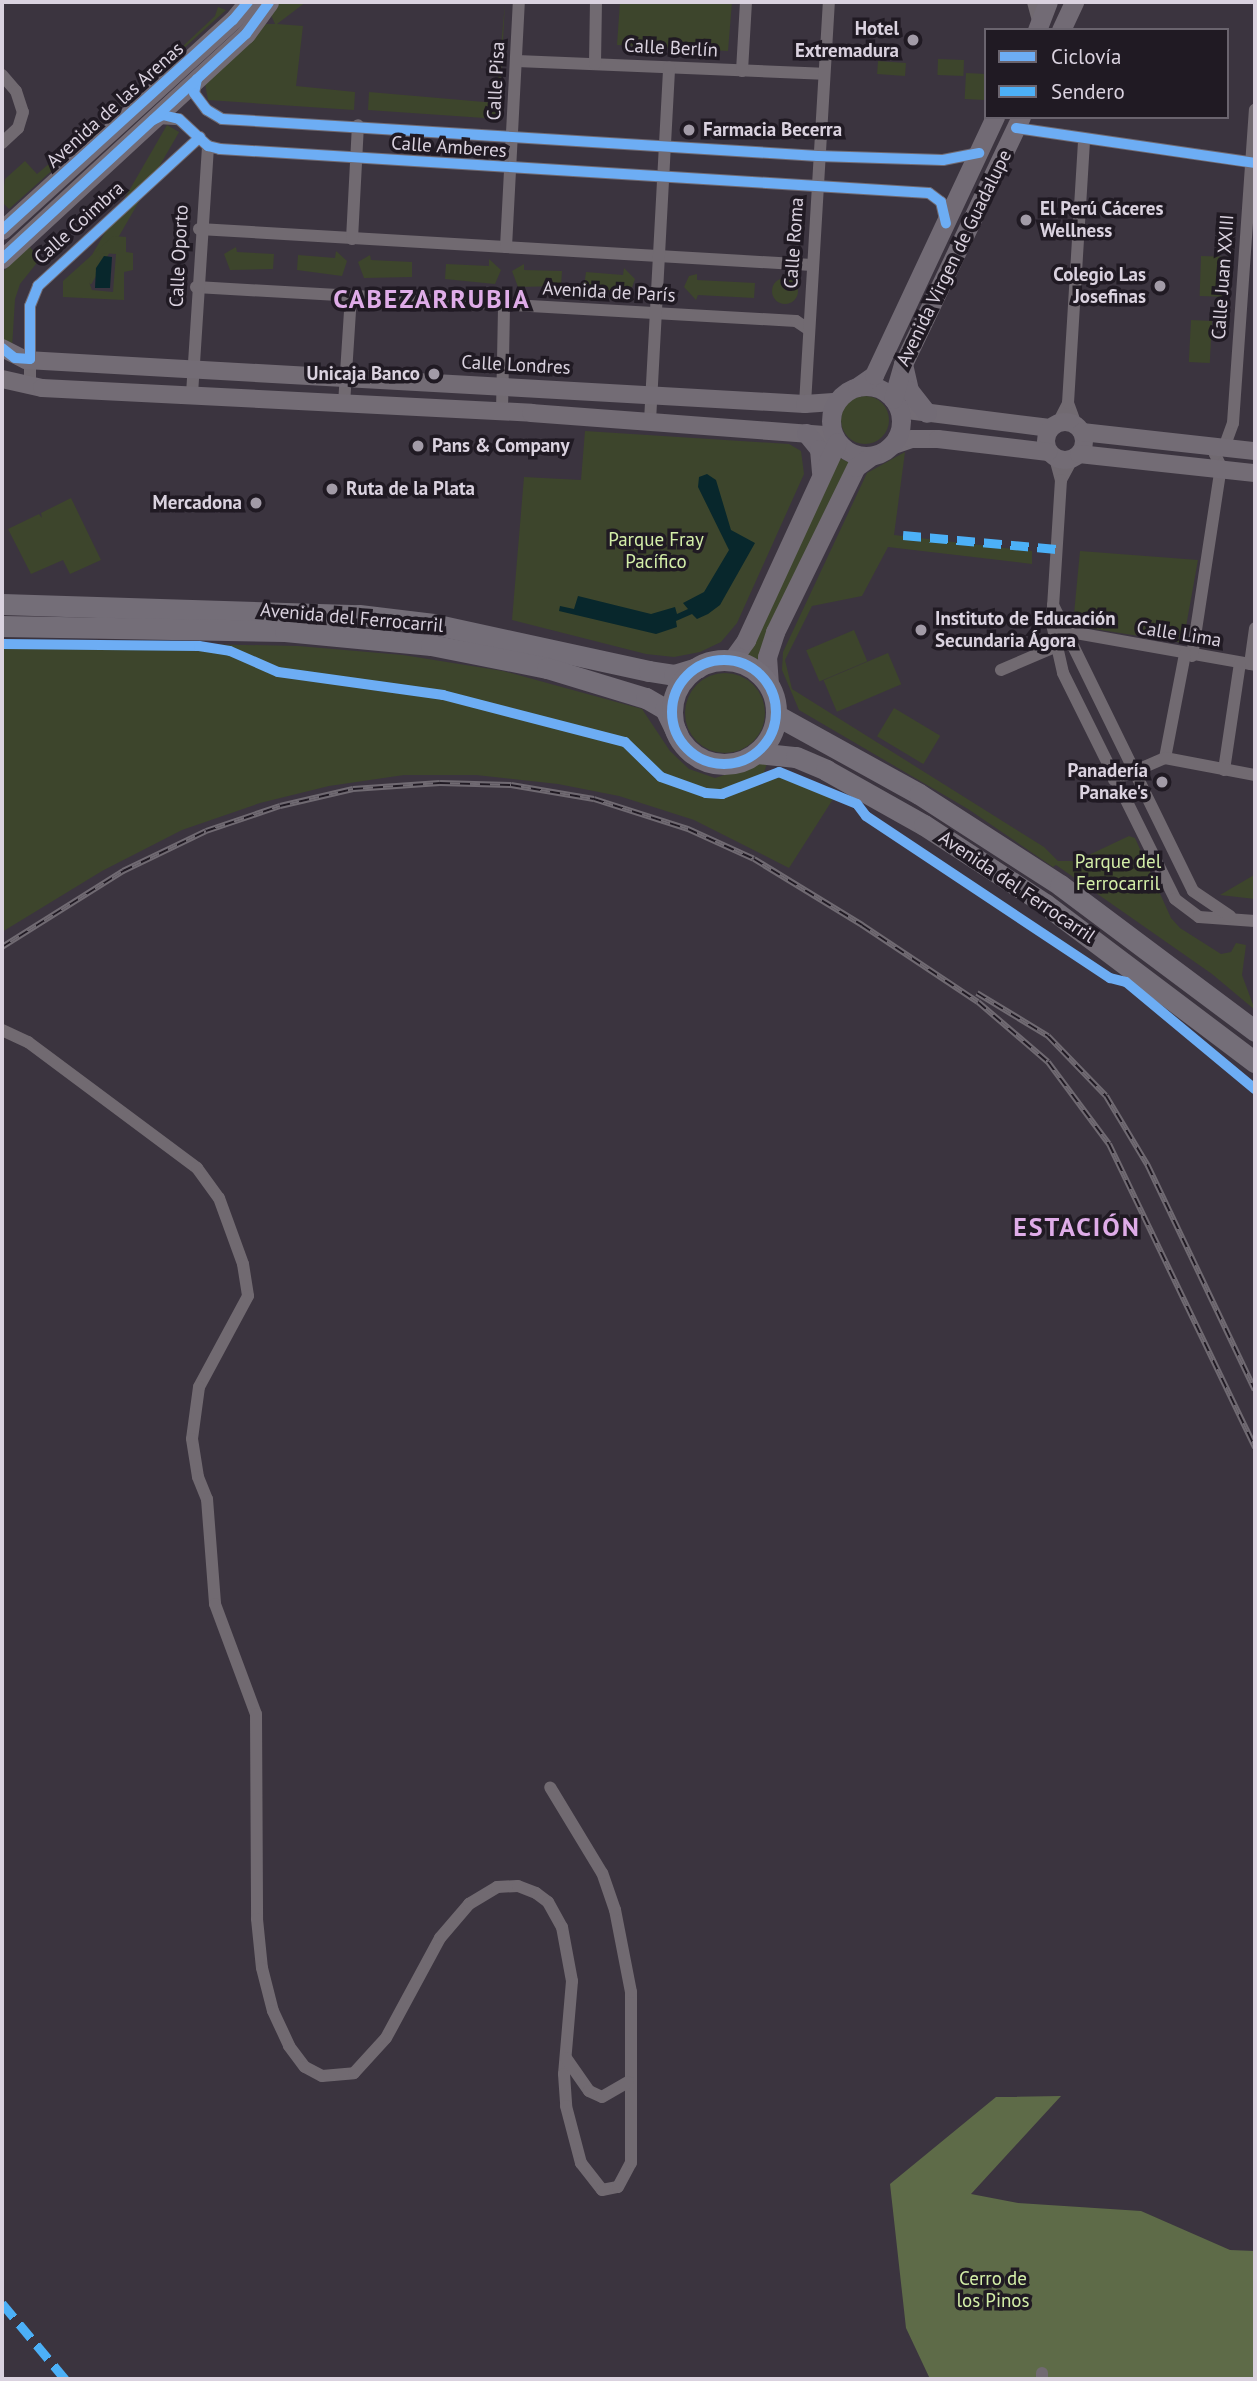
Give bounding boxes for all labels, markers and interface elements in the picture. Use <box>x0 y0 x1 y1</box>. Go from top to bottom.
place label: Hotel Extremadura <box>795 18 899 62</box>
legend <box>984 28 1229 119</box>
marker: Hotel Extremadura <box>905 32 921 48</box>
street label: Calle Berlín <box>623 34 719 62</box>
street label: Avenida de las Arenas <box>41 37 189 173</box>
street label: Calle Pisa <box>483 41 509 121</box>
text: Ciclovía <box>1051 43 1121 70</box>
text: Sendero <box>1051 78 1125 105</box>
place label: Farmacia Becerra <box>703 119 842 141</box>
marker: Farmacia Becerra <box>681 122 697 138</box>
street label: Calle Amberes <box>390 132 508 162</box>
street label: Avenida Virgen de Guadalupe <box>891 146 1017 370</box>
street label: Calle Coimbra <box>29 177 129 269</box>
street label: Calle Roma <box>779 197 809 289</box>
place label: El Perú Cáceres Wellness <box>1040 198 1164 242</box>
street label: Calle Oporto <box>165 204 193 308</box>
marker: El Perú Cáceres Wellness <box>1018 212 1034 228</box>
street label: Calle Juan XXIII <box>1207 213 1239 341</box>
place label: Colegio Las Josefinas <box>1053 264 1146 308</box>
street label: Avenida de París <box>542 277 676 307</box>
marker: Colegio Las Josefinas <box>1152 278 1168 294</box>
district label: CABEZARRUBIA <box>335 283 529 315</box>
street label: Calle Londres <box>461 351 571 379</box>
place label: Unicaja Banco <box>307 363 420 385</box>
marker: Unicaja Banco <box>426 366 442 382</box>
place label: Pans & Company <box>432 435 570 457</box>
marker: Pans & Company <box>410 438 426 454</box>
place label: Ruta de la Plata <box>346 478 475 500</box>
marker: Ruta de la Plata <box>324 481 340 497</box>
place label: Mercadona <box>153 492 242 514</box>
marker: Mercadona <box>248 495 264 511</box>
park label: Parque Fray Pacífico <box>608 529 704 573</box>
street label: Avenida del Ferrocarril <box>259 599 445 637</box>
place label: Instituto de Educación Secundaria Ágora <box>935 608 1116 652</box>
street label: Calle Lima <box>1135 616 1223 652</box>
marker: Instituto de Educación Secundaria Ágora <box>913 622 929 638</box>
place label: Panadería Panake's <box>1067 760 1148 804</box>
marker: Panadería Panake's <box>1154 774 1170 790</box>
street label: Avenida del Ferrocarril <box>934 826 1100 948</box>
park label: Parque del Ferrocarril <box>1075 851 1161 895</box>
district label: ESTACIÓN <box>1014 1211 1140 1243</box>
park label: Cerro de los Pinos <box>956 2268 1030 2312</box>

